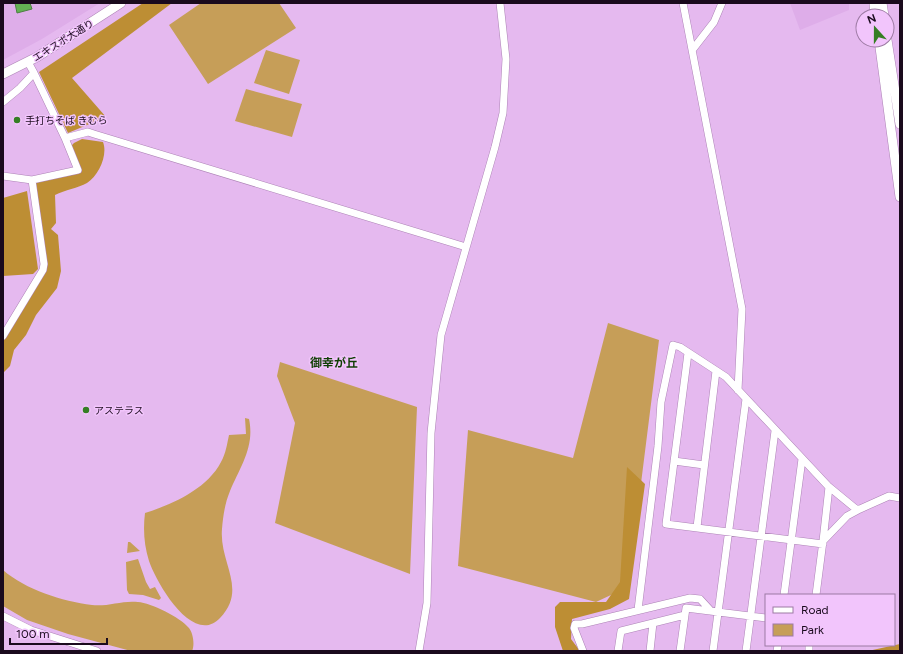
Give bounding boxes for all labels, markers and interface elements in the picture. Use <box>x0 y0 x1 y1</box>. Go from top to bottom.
north arrow <box>855 8 895 48</box>
text: N <box>865 12 878 27</box>
street label: エキスポ大通り <box>30 16 96 64</box>
place label: 手打ちそば きむら <box>25 114 107 127</box>
marker: 手打ちそば きむら <box>12 115 22 125</box>
district label: 御幸が丘 <box>310 356 358 370</box>
place label: アステラス <box>94 404 144 417</box>
marker: アステラス <box>81 405 91 415</box>
legend <box>765 594 895 646</box>
text: Road <box>801 603 829 617</box>
scale bar <box>10 620 107 646</box>
text: Park <box>801 623 824 637</box>
text: 100 m <box>16 627 50 641</box>

